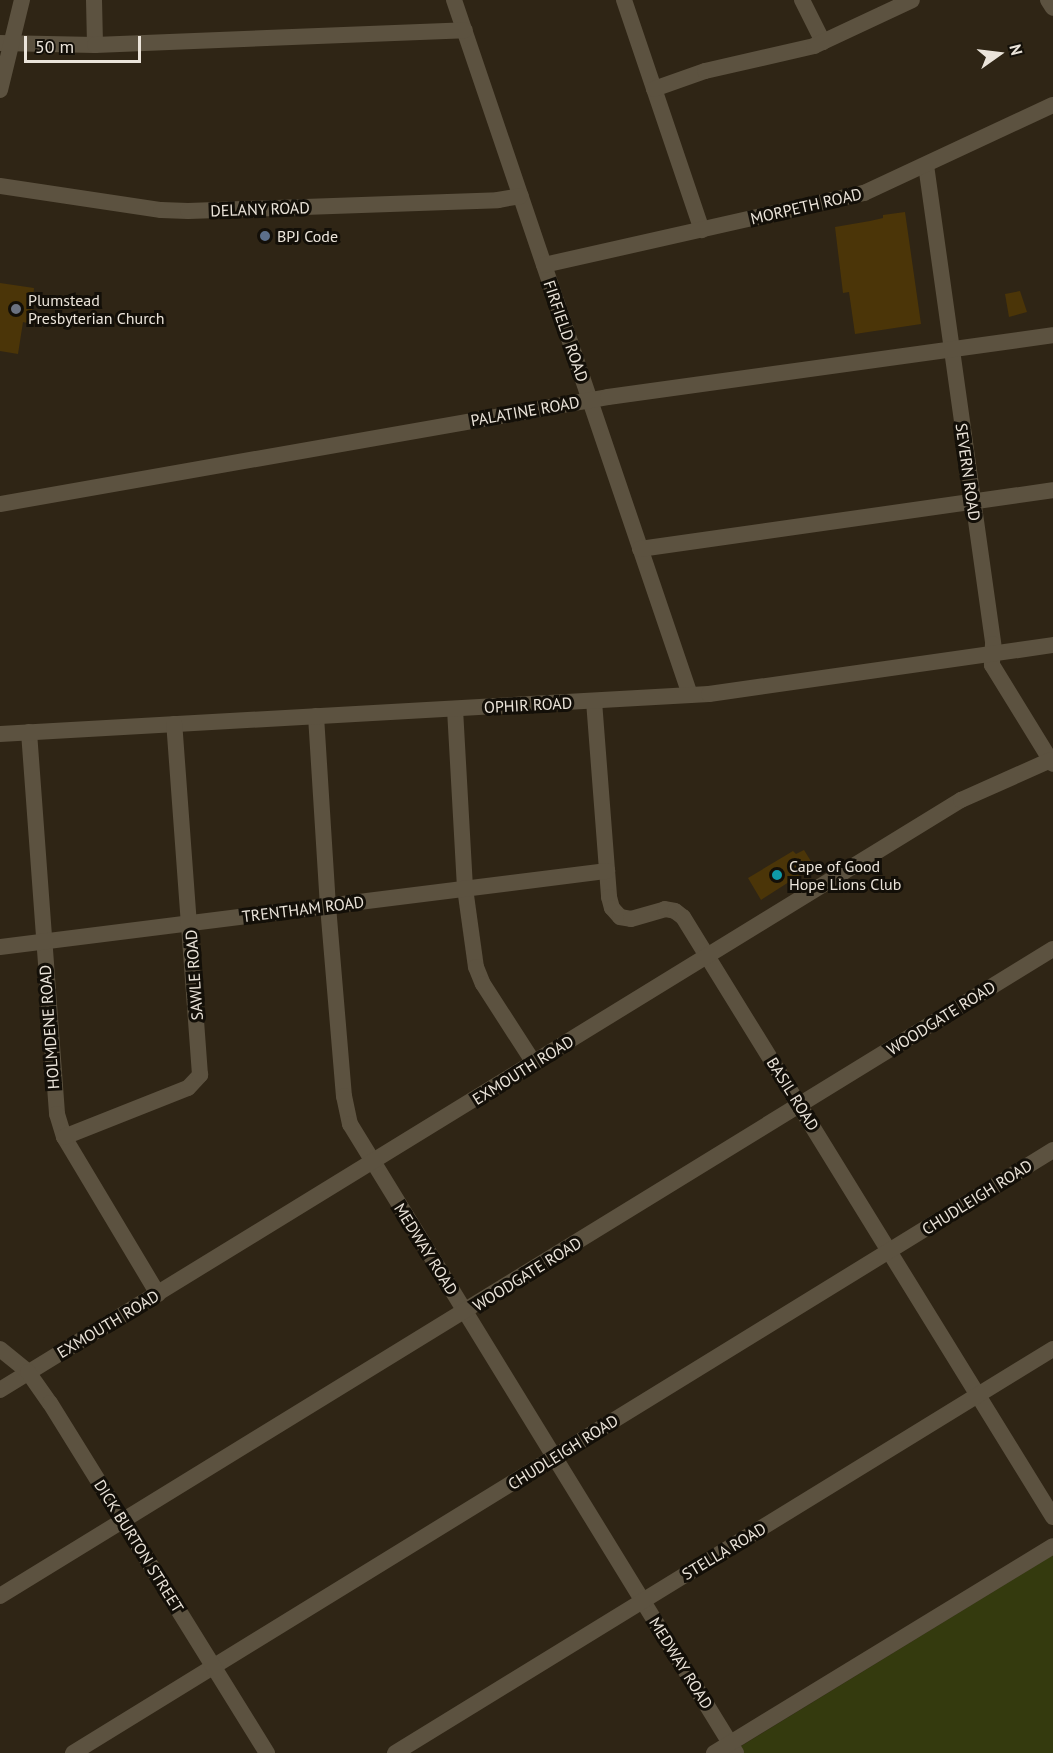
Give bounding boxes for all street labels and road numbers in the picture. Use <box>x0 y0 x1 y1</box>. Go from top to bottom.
street label: MORPETH ROAD <box>748 184 864 228</box>
street label: DELANY ROAD <box>210 198 310 220</box>
street label: FIRFIELD ROAD <box>540 278 592 384</box>
street label: PALATINE ROAD <box>469 392 581 430</box>
street label: SEVERN ROAD <box>952 422 984 522</box>
street label: OPHIR ROAD <box>483 693 573 717</box>
street label: TRENTHAM ROAD <box>241 892 365 926</box>
street label: SAWLE ROAD <box>181 929 207 1021</box>
street label: HOLMDENE ROAD <box>35 964 63 1090</box>
street label: WOODGATE ROAD <box>883 977 999 1059</box>
street label: EXMOUTH ROAD <box>469 1031 577 1109</box>
street label: BASIL ROAD <box>763 1053 823 1135</box>
street label: CHUDLEIGH ROAD <box>918 1155 1036 1239</box>
street label: MEDWAY ROAD <box>390 1199 462 1299</box>
street label: WOODGATE ROAD <box>469 1233 585 1315</box>
street label: EXMOUTH ROAD <box>54 1286 162 1362</box>
street label: CHUDLEIGH ROAD <box>504 1410 622 1494</box>
street label: DICK BURTON STREET <box>90 1476 188 1616</box>
street label: STELLA ROAD <box>678 1518 770 1584</box>
street label: MEDWAY ROAD <box>645 1613 717 1713</box>

